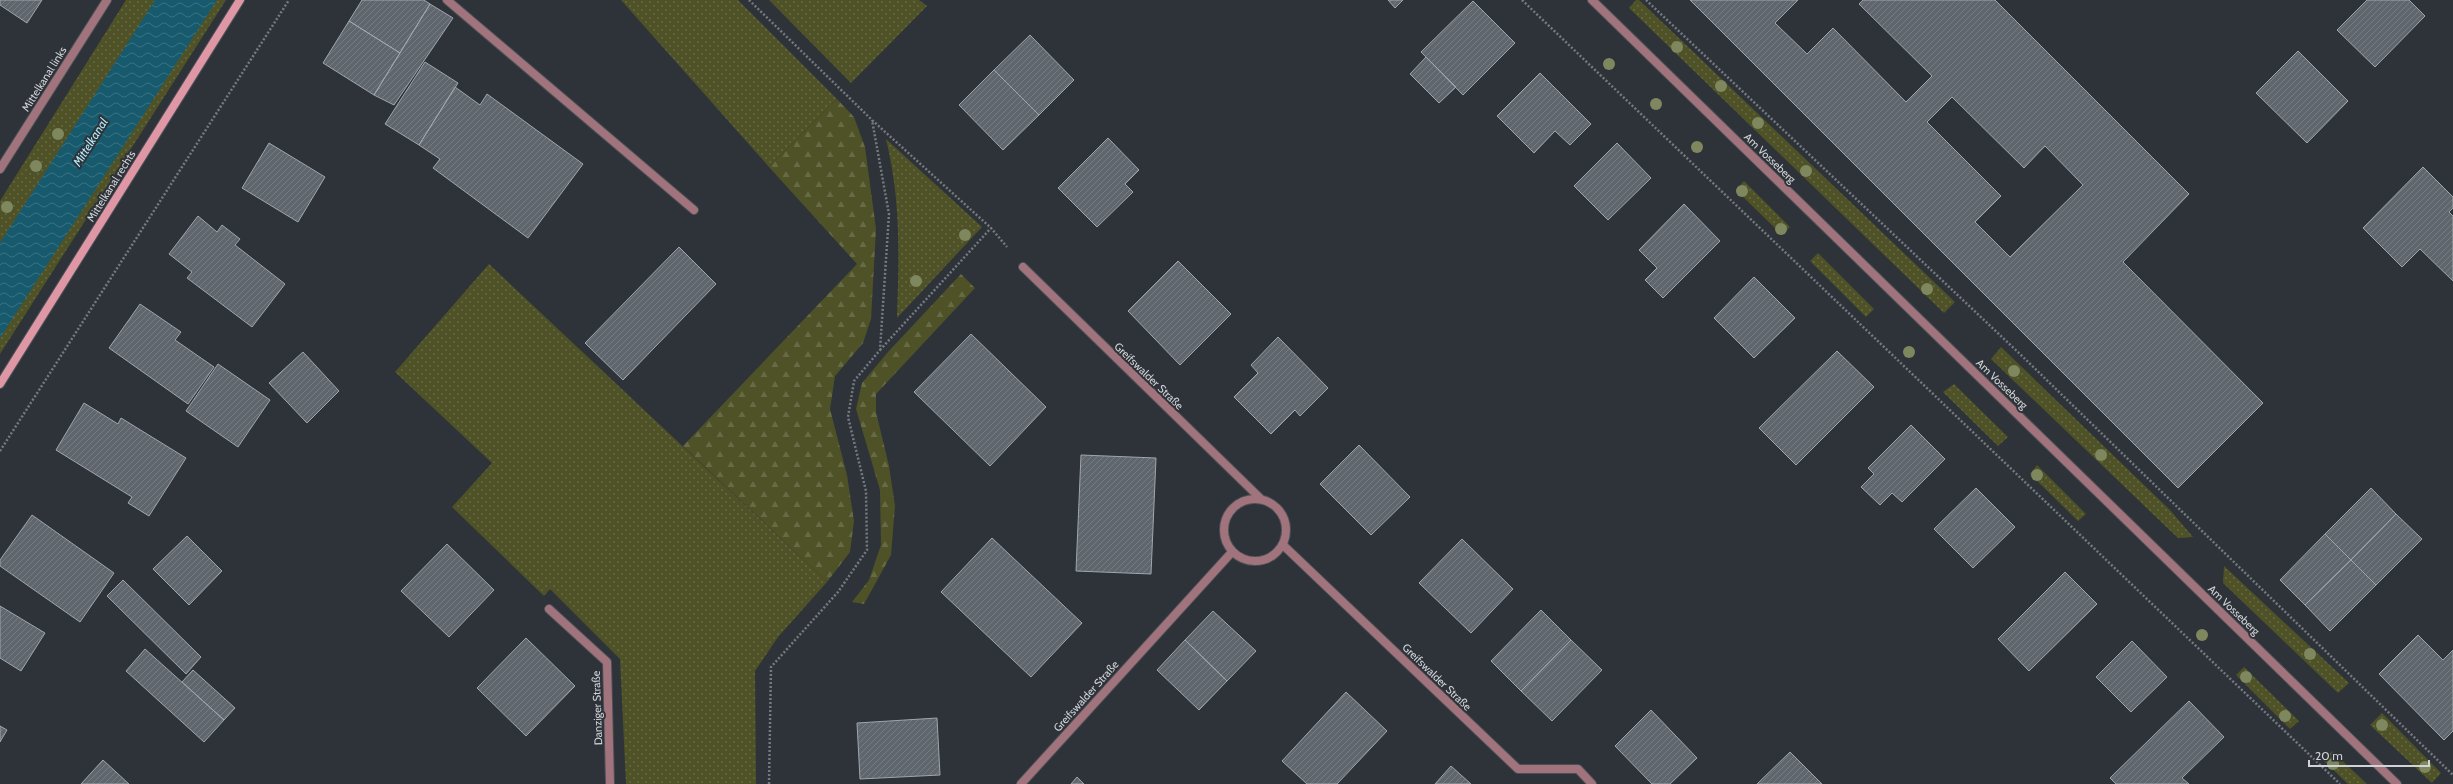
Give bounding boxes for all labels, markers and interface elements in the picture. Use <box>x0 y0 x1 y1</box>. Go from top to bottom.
street label: Mittelkanal links <box>18 44 70 114</box>
water label: Mittelkanal <box>69 115 111 170</box>
street label: Am Vosseberg <box>1741 130 1799 186</box>
street label: Mittelkanal rechts <box>83 147 139 224</box>
street label: Greifswalder Straße <box>1111 339 1187 413</box>
street label: Am Vosseberg <box>1973 356 2031 412</box>
street label: Am Vosseberg <box>2205 582 2263 638</box>
street label: Greifswalder Straße <box>1399 640 1475 714</box>
street label: Greifswalder Straße <box>1050 657 1122 734</box>
street label: Danziger Straße <box>589 670 605 745</box>
scale bar <box>2309 742 2429 768</box>
text: 20 m <box>2315 748 2343 763</box>

